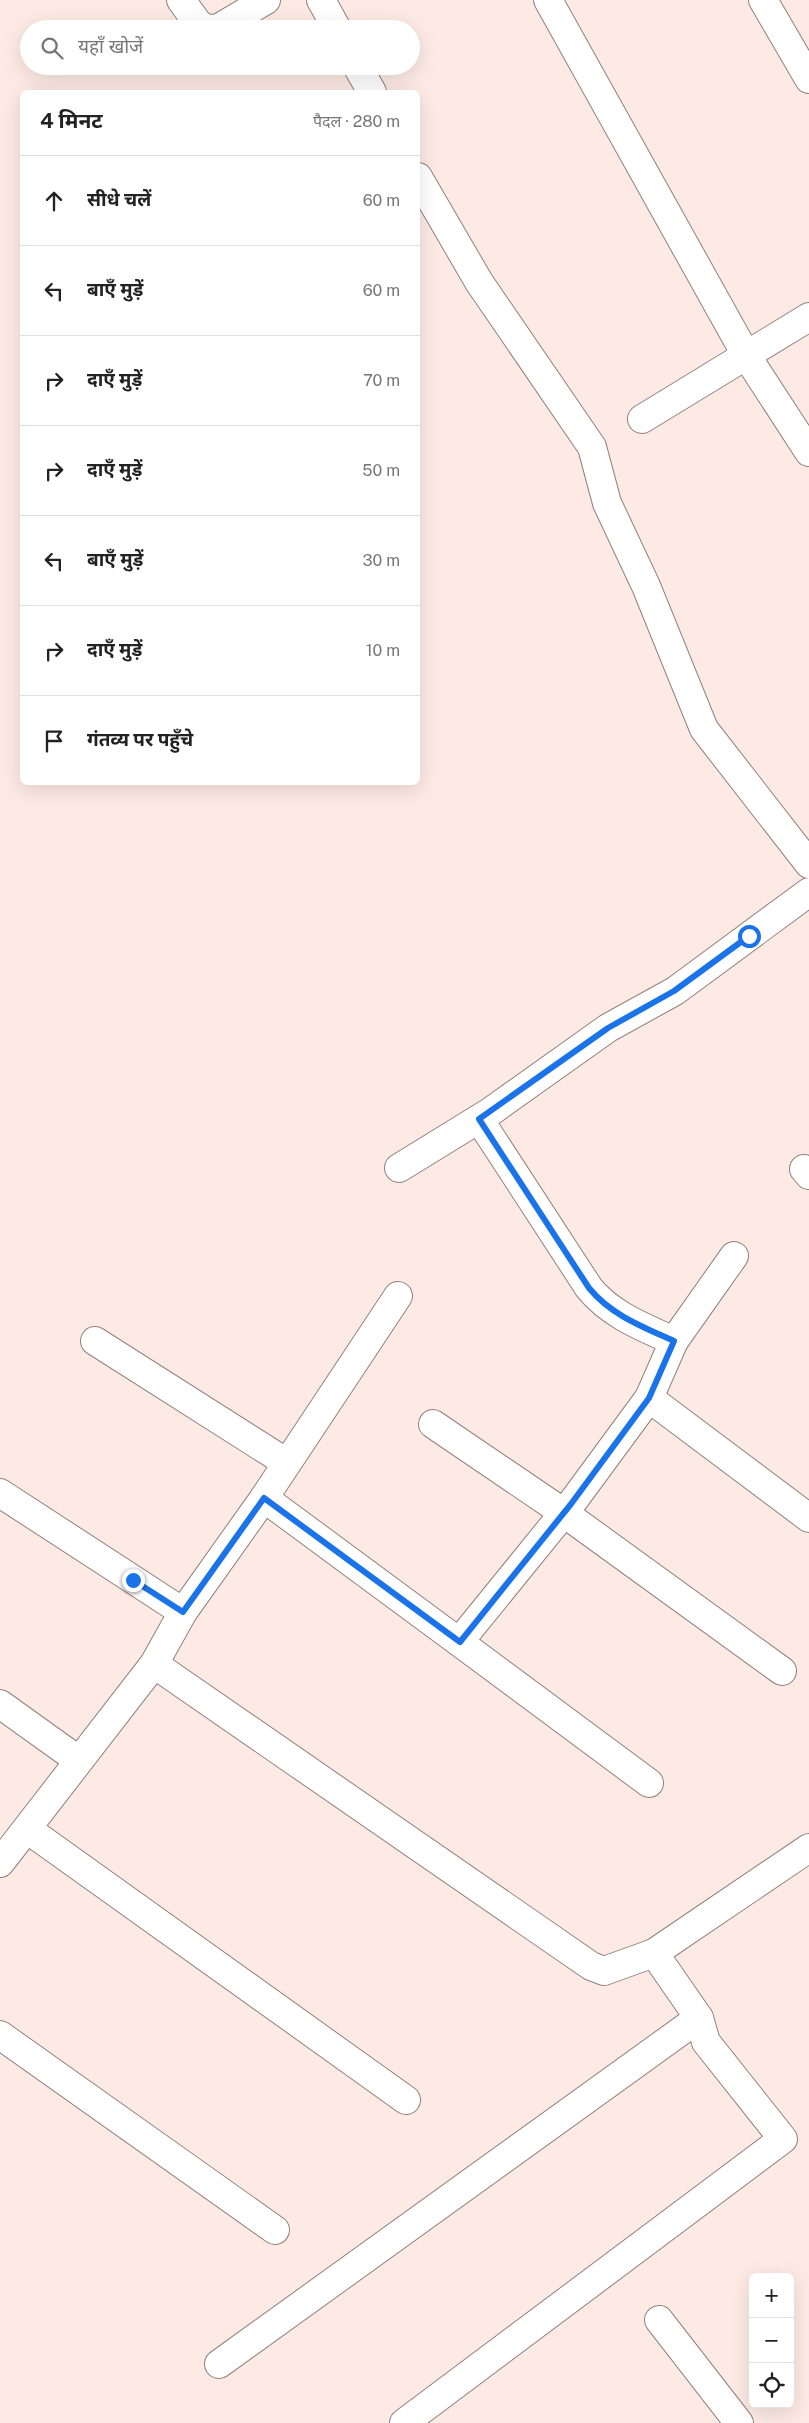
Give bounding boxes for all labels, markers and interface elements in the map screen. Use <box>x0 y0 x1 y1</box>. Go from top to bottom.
search box <box>20 20 420 75</box>
icon: search <box>38 34 66 62</box>
text: यहाँ खोजें <box>78 35 143 57</box>
text: 4 मिनट <box>40 108 103 133</box>
text: पैदल · 280 m <box>313 112 400 131</box>
icon: ahead <box>40 187 68 215</box>
text: सीधे चलें <box>87 188 151 210</box>
text: 60 m <box>363 191 400 210</box>
icon: left <box>40 277 68 305</box>
text: बाएँ मुड़ें <box>87 278 143 300</box>
text: 60 m <box>363 281 400 300</box>
icon: right <box>40 367 68 395</box>
text: दाएँ मुड़ें <box>87 368 142 390</box>
text: 70 m <box>363 371 400 390</box>
icon: right <box>40 457 68 485</box>
text: दाएँ मुड़ें <box>87 458 142 480</box>
text: 50 m <box>362 461 400 480</box>
icon: left <box>40 547 68 575</box>
text: बाएँ मुड़ें <box>87 548 143 570</box>
text: 30 m <box>363 551 400 570</box>
icon: right <box>40 637 68 665</box>
text: दाएँ मुड़ें <box>87 638 142 660</box>
text: 10 m <box>366 641 400 660</box>
icon: arrive <box>40 727 68 755</box>
text: गंतव्य पर पहुँचे <box>87 728 193 750</box>
route start <box>738 925 761 948</box>
route end <box>122 1569 145 1592</box>
map controls <box>749 2273 794 2408</box>
button: + <box>749 2273 794 2318</box>
button: − <box>749 2318 794 2363</box>
button: locate <box>749 2363 794 2408</box>

